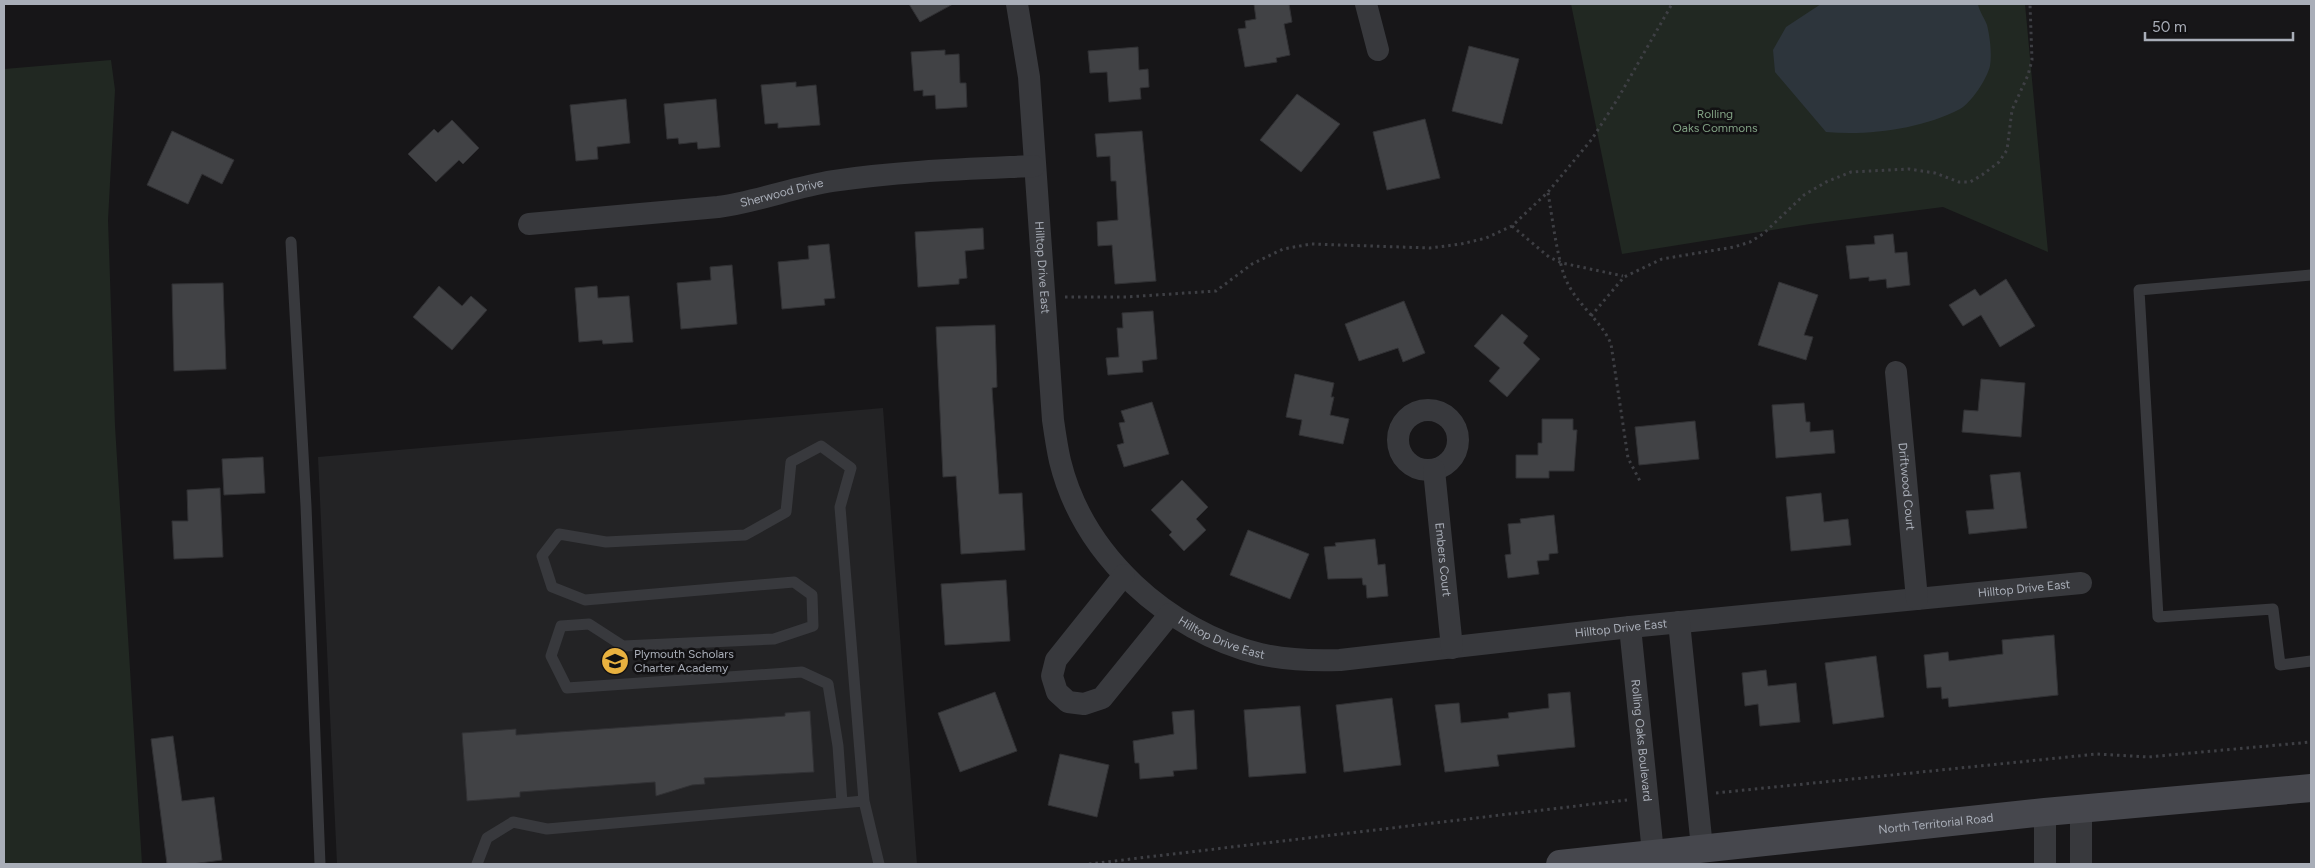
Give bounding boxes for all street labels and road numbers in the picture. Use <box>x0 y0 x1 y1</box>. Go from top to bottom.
street label: Sherwood Drive <box>739 176 825 210</box>
street label: Hilltop Drive East <box>1032 221 1053 315</box>
street label: Driftwood Court <box>1896 442 1918 532</box>
street label: Embers Court <box>1432 522 1454 598</box>
street label: Hilltop Drive East <box>1977 577 2071 600</box>
street label: Hilltop Drive East <box>1176 613 1266 662</box>
street label: Hilltop Drive East <box>1574 616 1668 640</box>
street label: Rolling Oaks Boulevard <box>1628 679 1655 802</box>
street label: North Territorial Road <box>1878 811 1994 837</box>

